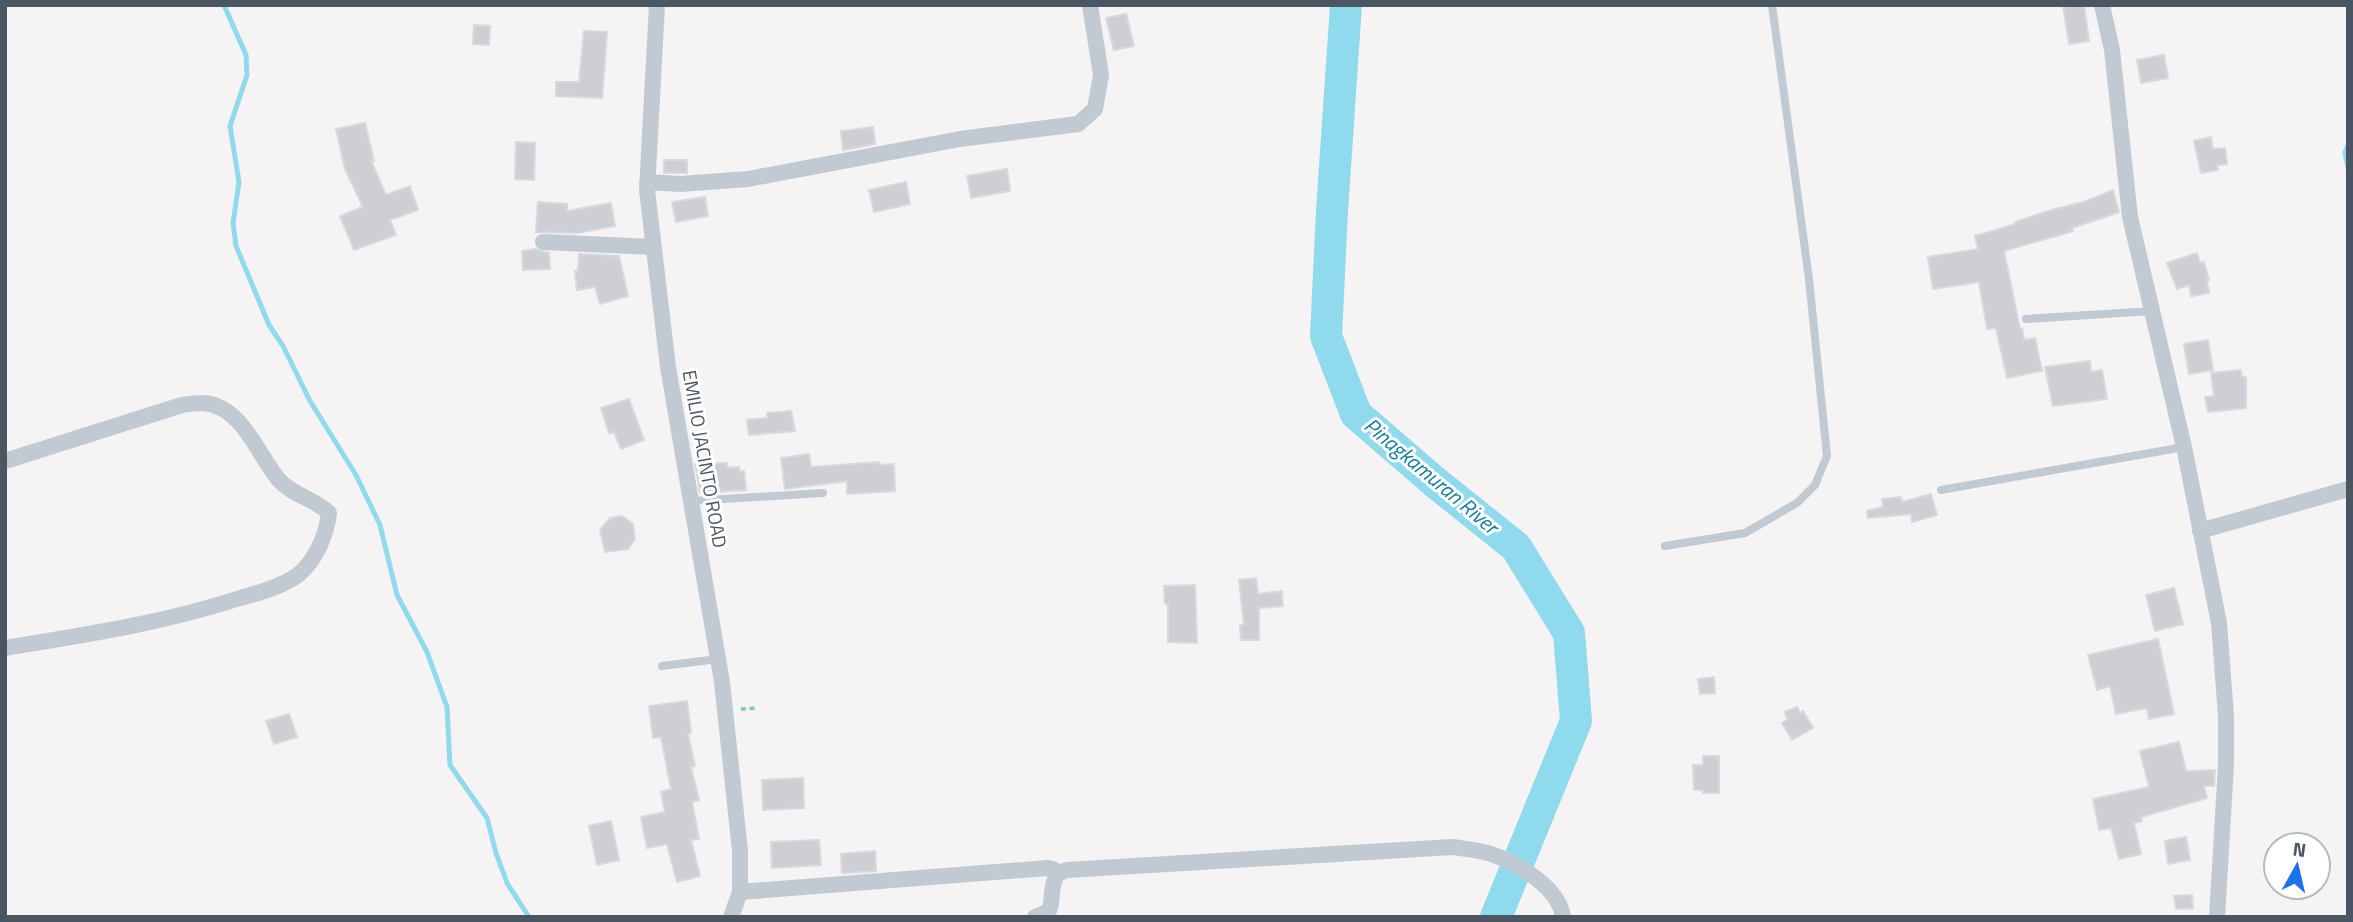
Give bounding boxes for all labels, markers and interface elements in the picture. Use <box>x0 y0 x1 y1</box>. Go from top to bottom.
street label: EMILIO JACINTO ROAD <box>676 368 735 550</box>
water label: Pinagkamuran River <box>1358 409 1508 543</box>
north arrow <box>2262 831 2332 901</box>
text: N <box>2291 833 2308 864</box>

